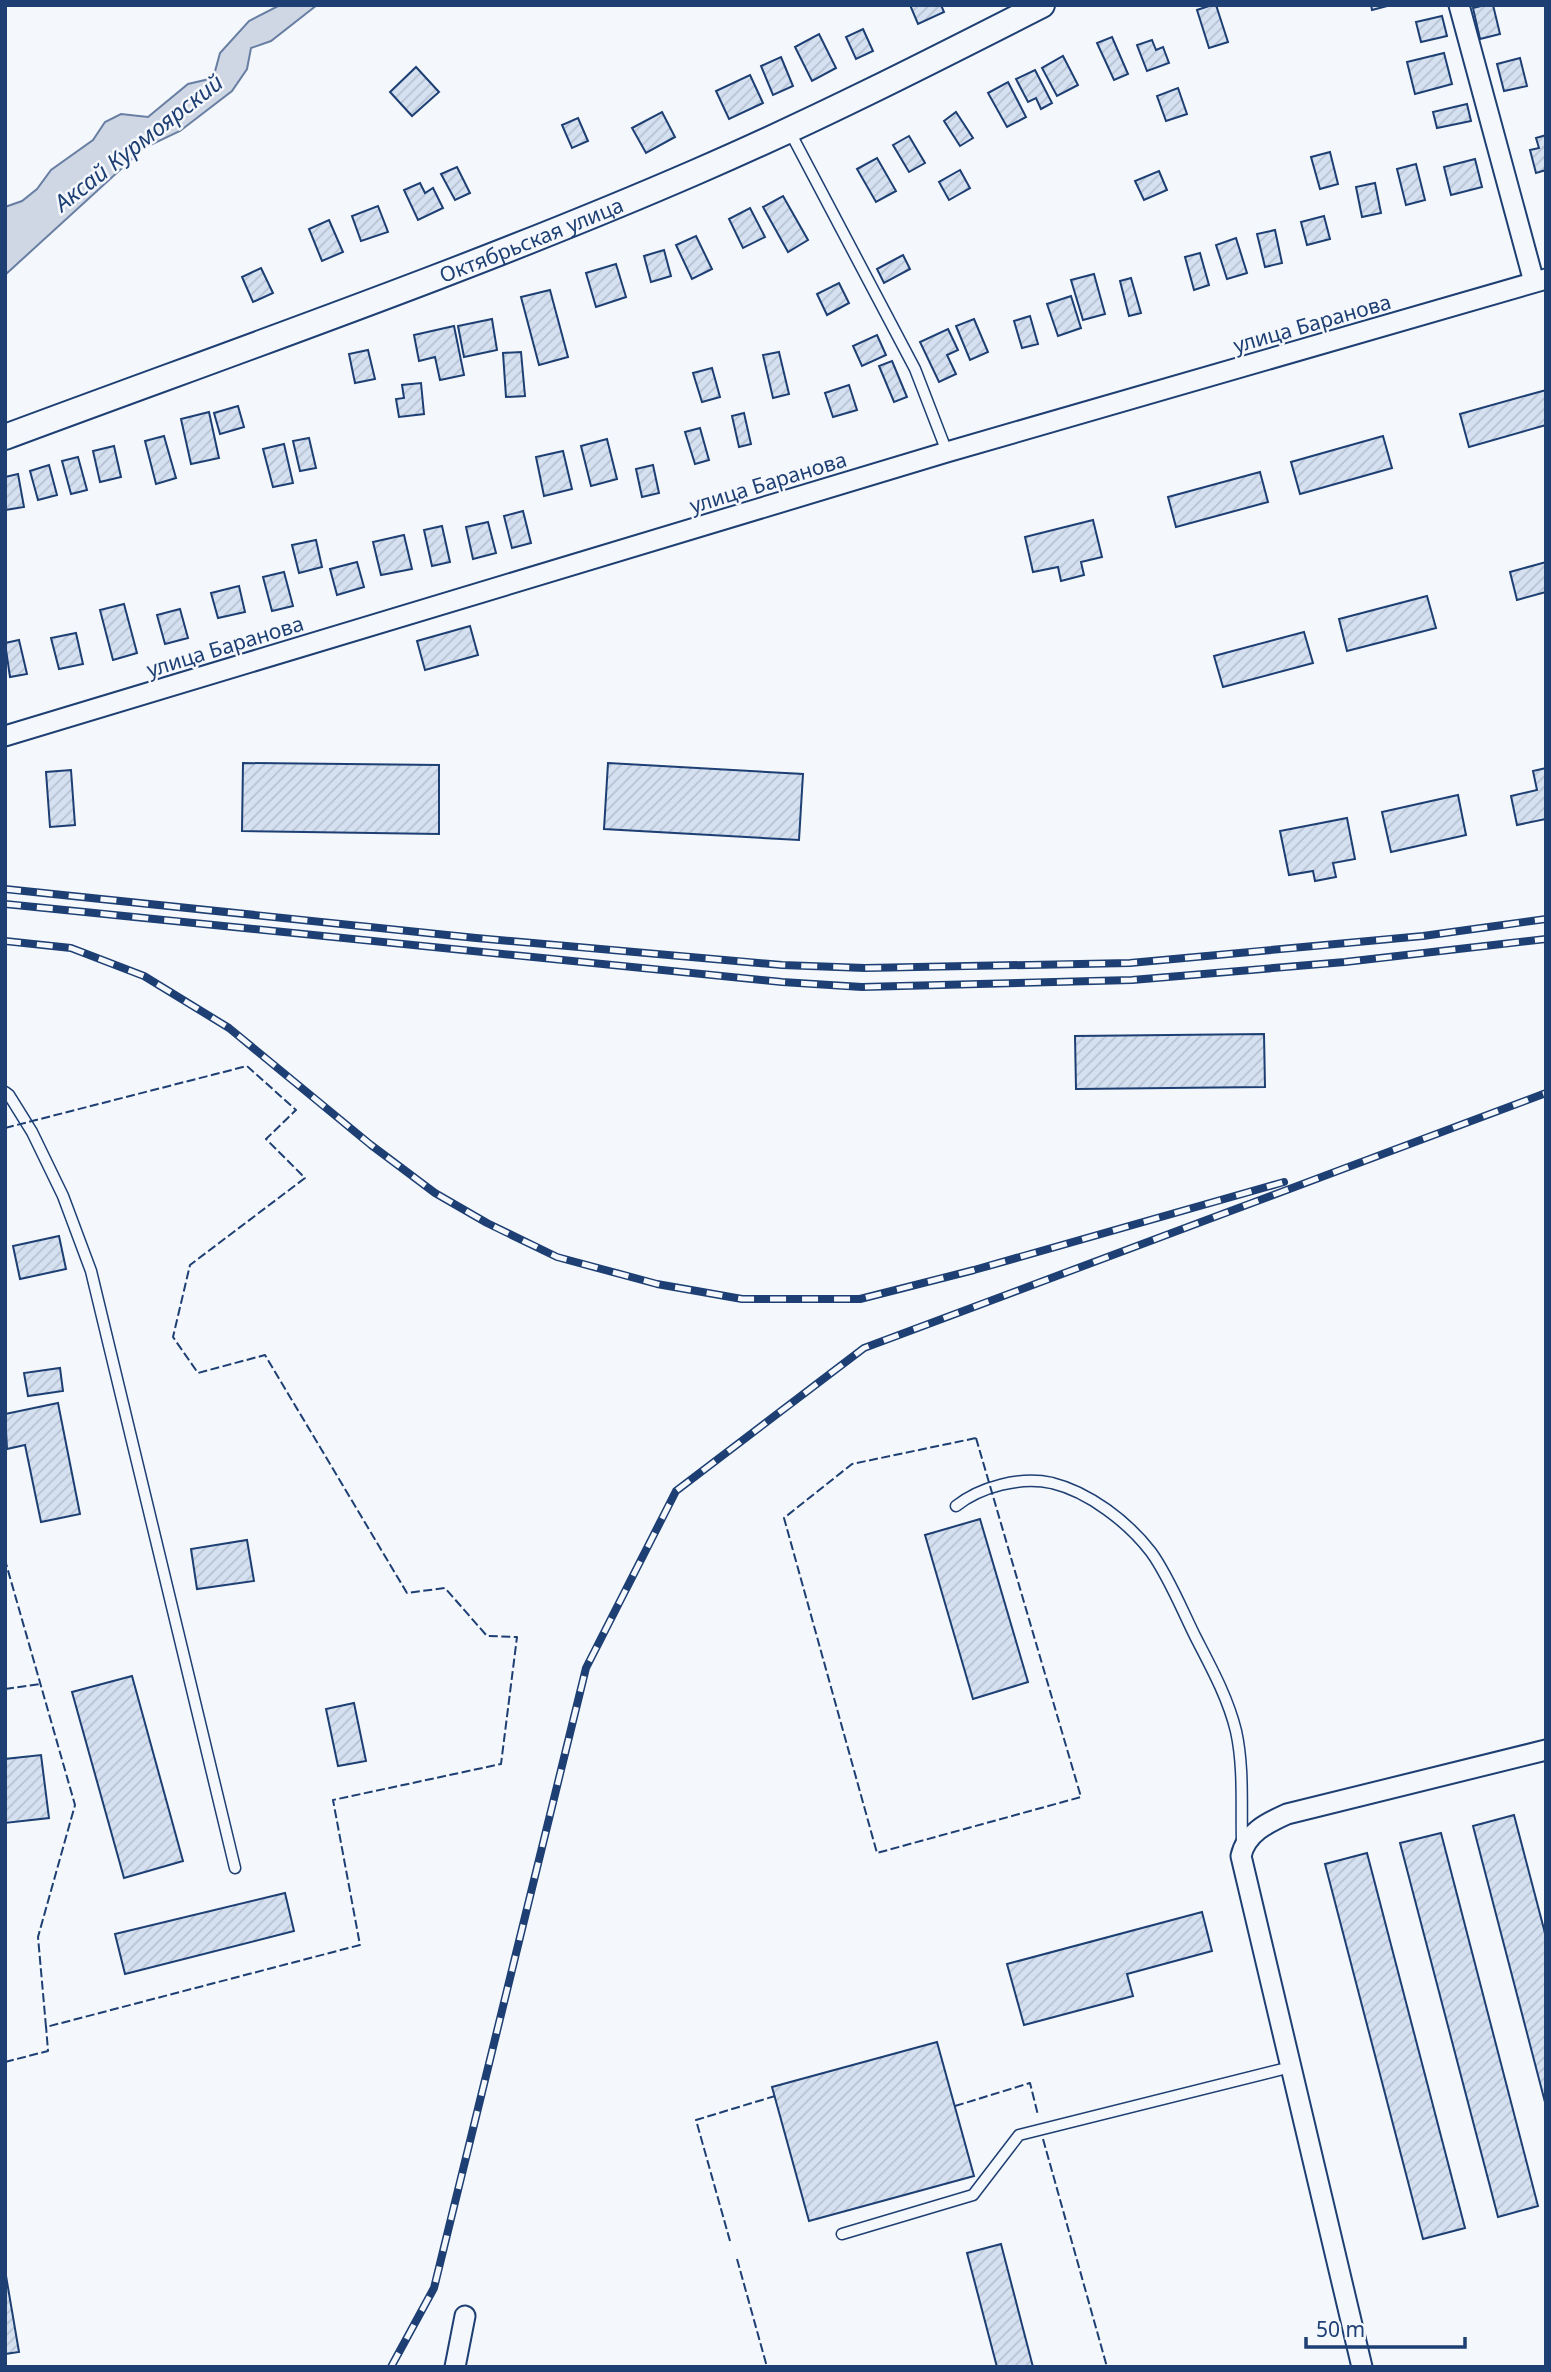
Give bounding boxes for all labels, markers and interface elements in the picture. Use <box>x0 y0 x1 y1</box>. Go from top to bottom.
water label: Аксай Курмоярский <box>45 66 229 219</box>
street label: Октябрьская улица <box>435 190 627 289</box>
street label: улица Баранова <box>1230 287 1394 359</box>
street label: улица Баранова <box>686 445 850 519</box>
street label: улица Баранова <box>143 609 307 683</box>
scale bar <box>1306 2306 1465 2350</box>
text: 50 m <box>1316 2315 1365 2343</box>

